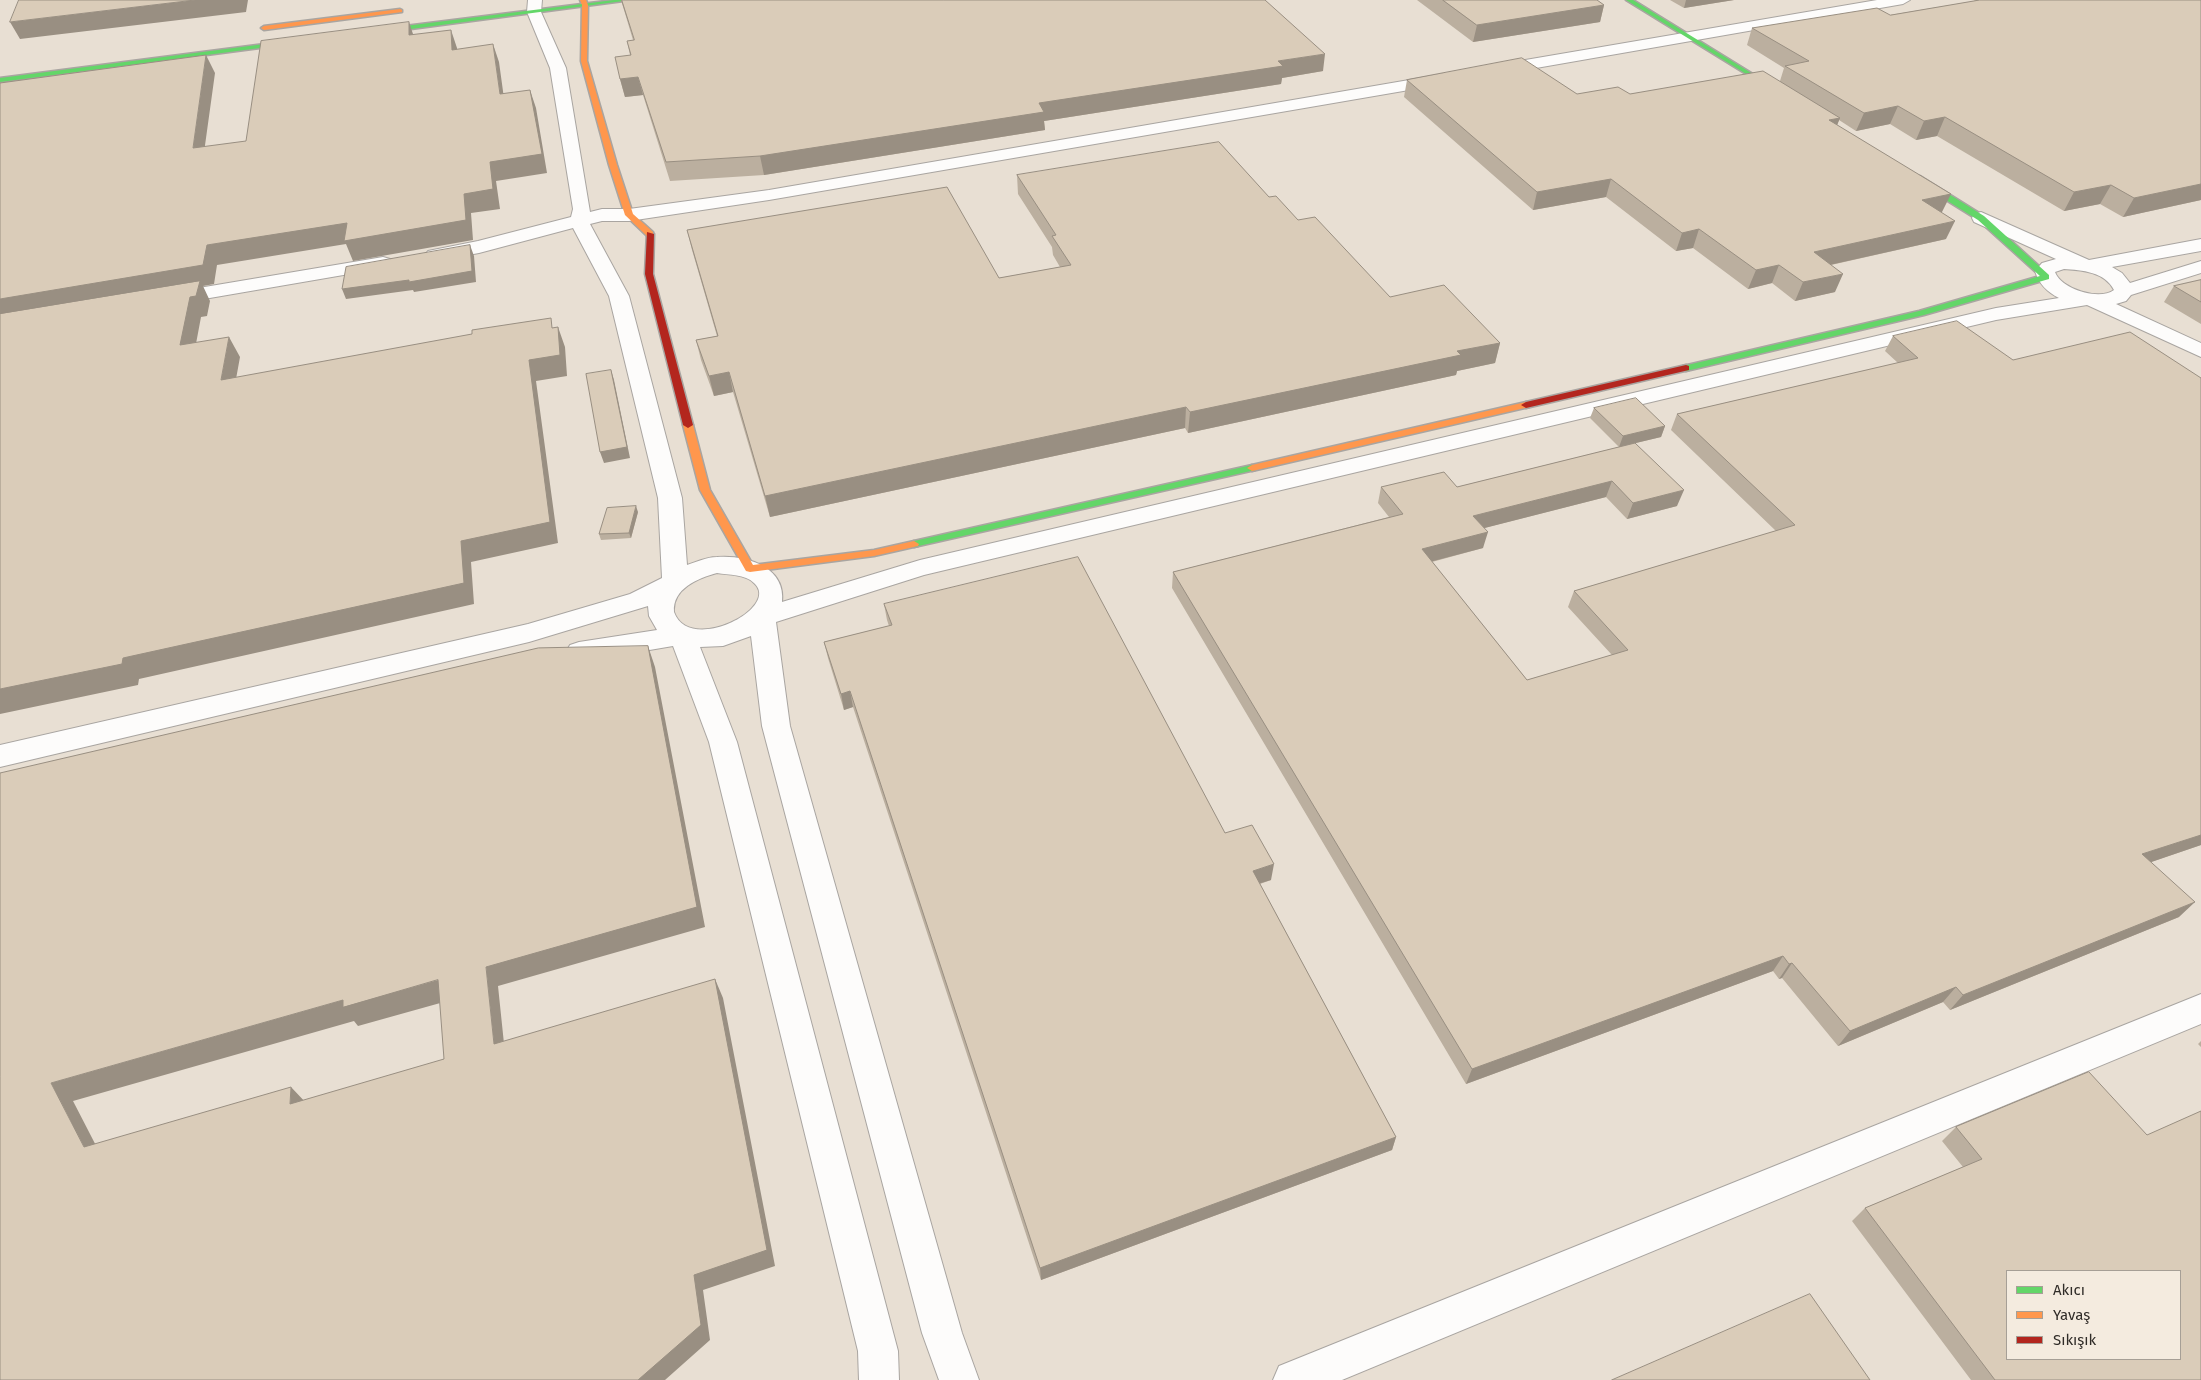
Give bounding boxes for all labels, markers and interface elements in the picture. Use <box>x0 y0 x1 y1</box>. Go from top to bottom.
legend <box>2006 1270 2181 1360</box>
text: Akıcı <box>2053 1281 2085 1299</box>
text: Yavaş <box>2053 1306 2090 1324</box>
text: Sıkışık <box>2053 1331 2096 1349</box>

